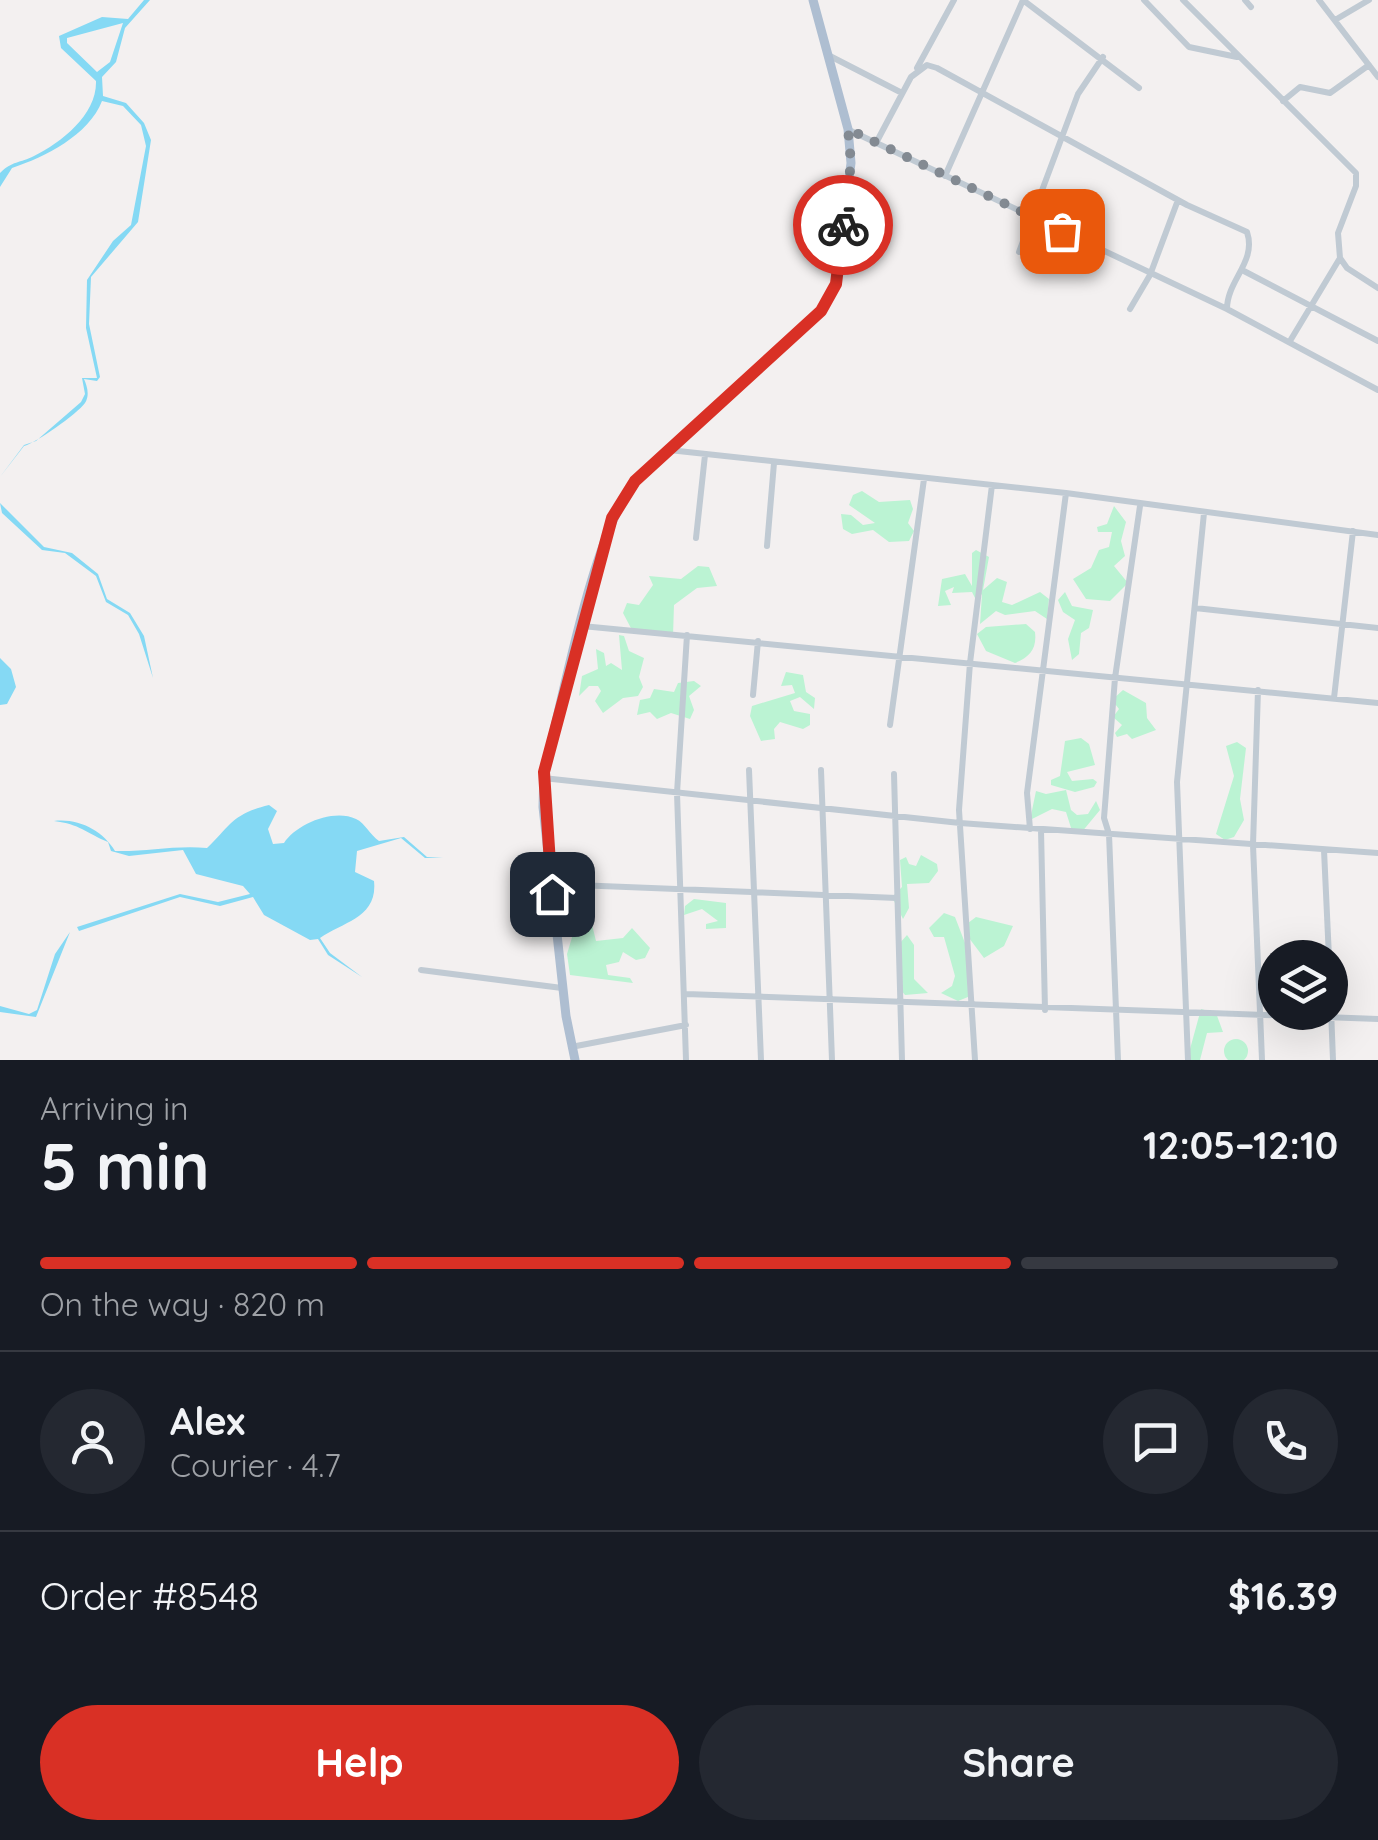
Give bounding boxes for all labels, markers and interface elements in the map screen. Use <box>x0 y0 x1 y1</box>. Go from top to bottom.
courier <box>793 175 893 275</box>
pin <box>1020 189 1105 274</box>
icon: bike <box>816 198 871 253</box>
icon: bag <box>1035 204 1090 259</box>
pin <box>510 852 595 937</box>
icon: home <box>525 867 580 922</box>
map controls <box>1258 940 1348 1030</box>
button: layers <box>1258 940 1348 1030</box>
text: Arriving in <box>40 1088 189 1128</box>
text: 12:05–12:10 <box>1143 1121 1338 1169</box>
text: 5 min <box>40 1125 210 1206</box>
text: On the way · 820 m <box>40 1284 325 1324</box>
button: person <box>40 1389 145 1494</box>
button: chat <box>1103 1389 1208 1494</box>
button: phone <box>1233 1389 1338 1494</box>
text: Alex <box>170 1397 245 1445</box>
text: Courier · 4.7 <box>170 1445 341 1485</box>
text: Order #8548 <box>40 1572 259 1620</box>
text: $16.39 <box>1228 1572 1338 1620</box>
button: Help <box>40 1705 679 1820</box>
button: Share <box>699 1705 1338 1820</box>

